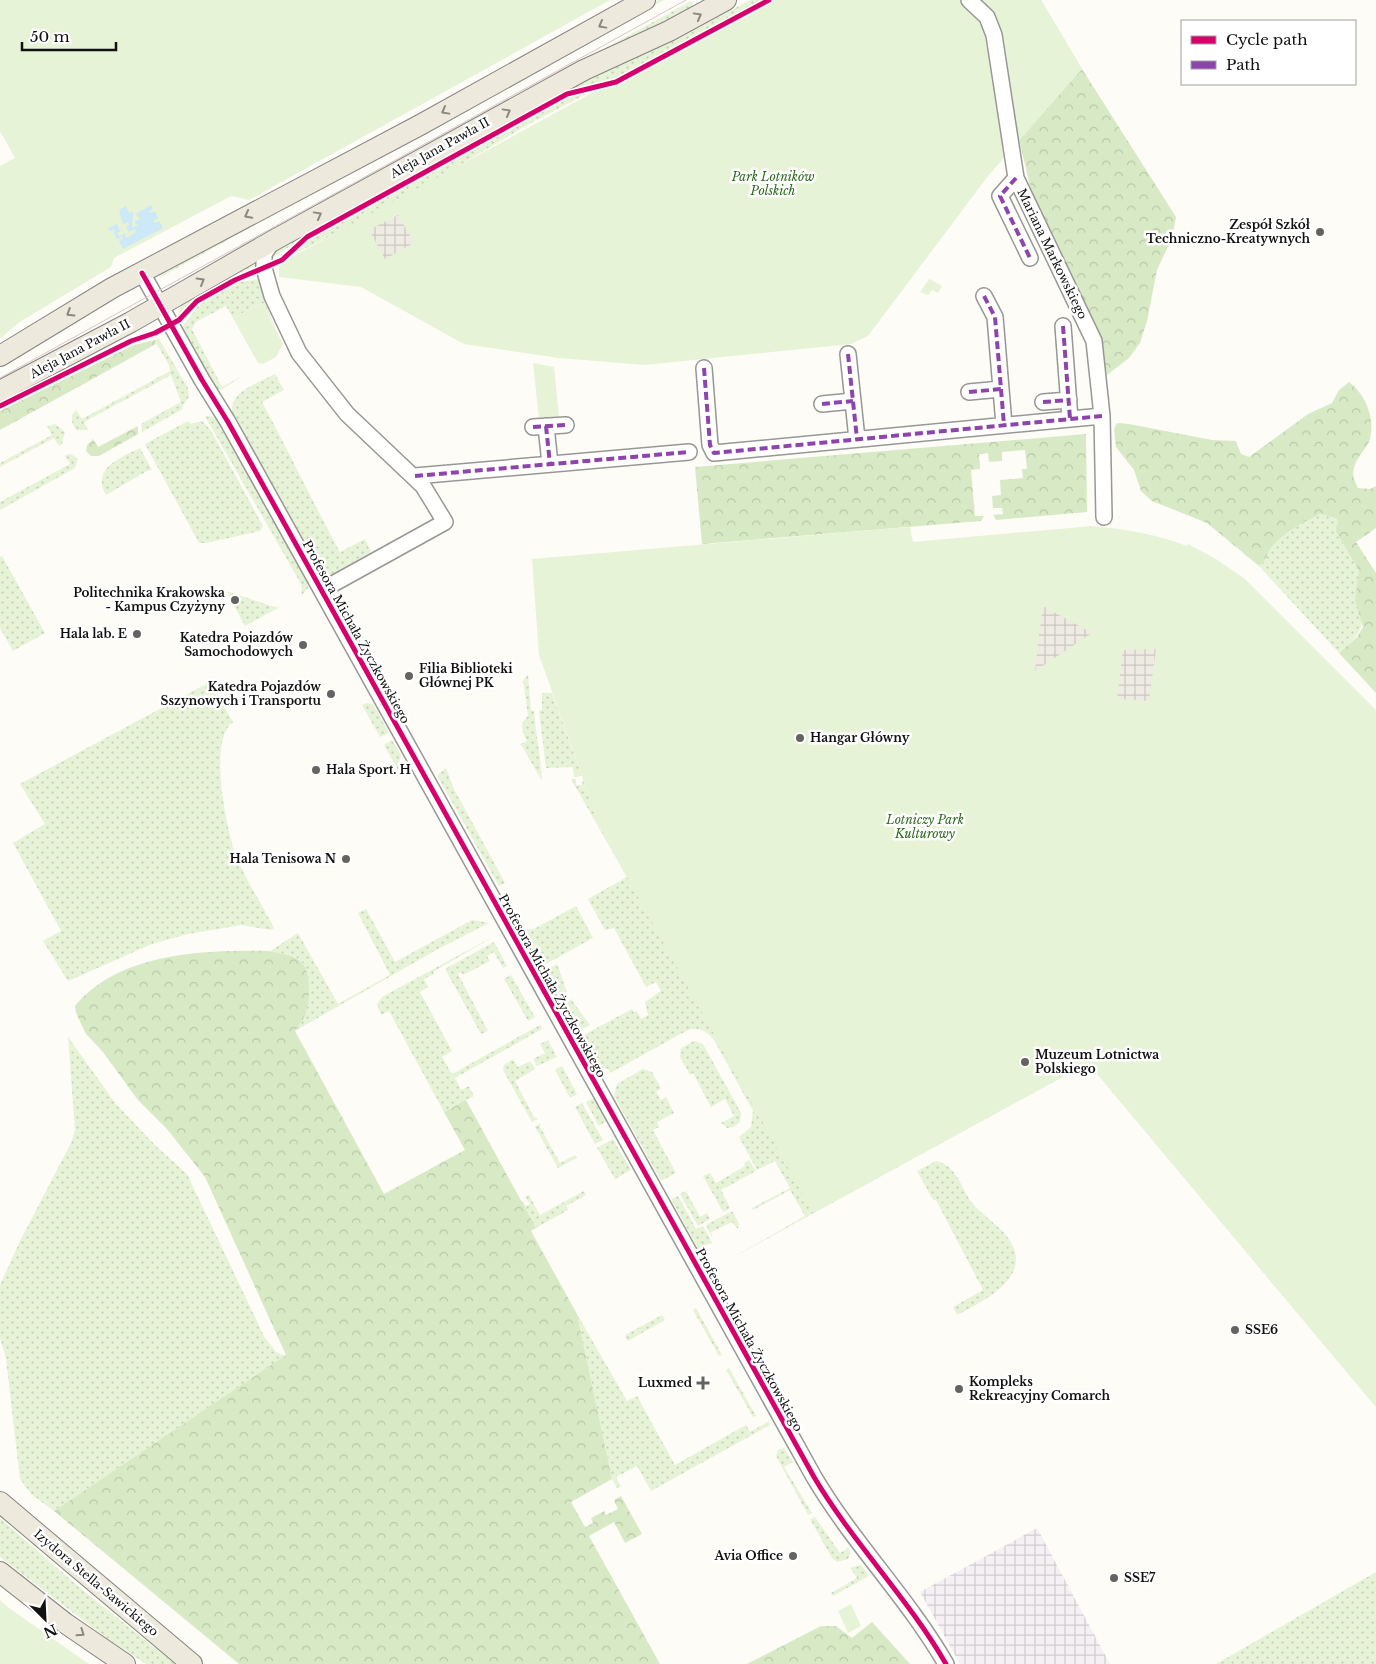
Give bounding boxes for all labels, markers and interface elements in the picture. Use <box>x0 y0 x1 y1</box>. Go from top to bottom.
one-way arrow <box>692 12 701 22</box>
one-way arrow <box>599 18 608 28</box>
scale bar <box>22 20 116 52</box>
legend <box>1181 20 1356 85</box>
text: 50 m <box>30 27 70 46</box>
text: Cycle path <box>1226 30 1308 49</box>
text: Path <box>1226 55 1260 74</box>
one-way arrow <box>441 105 450 115</box>
one-way arrow <box>501 108 510 118</box>
street label: Aleja Jana Pawła II <box>387 114 492 182</box>
park label: Park Lotników Polskich <box>731 169 814 198</box>
street label: Mariana Markowskiego <box>1014 186 1091 322</box>
one-way arrow <box>245 209 254 219</box>
one-way arrow <box>313 212 322 222</box>
place label: Zespół Szkół Techniczno-Kreatywnych <box>1146 217 1311 246</box>
marker: Zespół Szkół Techniczno-Kreatywnych <box>1314 226 1326 238</box>
one-way arrow <box>196 278 205 288</box>
one-way arrow <box>67 306 76 316</box>
street label: Aleja Jana Pawła II <box>26 316 132 382</box>
street label: Profesora Michała Życzkowskiego <box>300 537 414 726</box>
place label: Politechnika Krakowska - Kampus Czyżyny <box>73 585 225 614</box>
marker: Politechnika Krakowska - Kampus Czyżyny <box>229 594 241 606</box>
place label: Hala lab. E <box>60 626 127 641</box>
marker: Hala lab. E <box>131 628 143 640</box>
place label: Katedra Pojazdów Samochodowych <box>180 630 293 659</box>
marker: Katedra Pojazdów Samochodowych <box>297 639 309 651</box>
place label: Filia Biblioteki Głównej PK <box>419 661 513 690</box>
marker: Filia Biblioteki Głównej PK <box>403 670 415 682</box>
place label: Katedra Pojazdów Sszynowych i Transportu <box>161 679 321 708</box>
marker: Katedra Pojazdów Sszynowych i Transportu <box>325 688 337 700</box>
place label: Hangar Główny <box>810 730 910 745</box>
marker: Hangar Główny <box>794 732 806 744</box>
place label: Hala Sport. H <box>326 762 411 777</box>
marker: Hala Sport. H <box>310 764 322 776</box>
park label: Lotniczy Park Kulturowy <box>885 812 964 841</box>
place label: Hala Tenisowa N <box>230 851 337 866</box>
marker: Hala Tenisowa N <box>340 853 352 865</box>
street label: Profesora Michała Życzkowskiego <box>496 891 610 1080</box>
place label: Muzeum Lotnictwa Polskiego <box>1035 1047 1159 1076</box>
marker: Muzeum Lotnictwa Polskiego <box>1019 1056 1031 1068</box>
street label: Profesora Michała Życzkowskiego <box>693 1245 807 1434</box>
place label: SSE6 <box>1245 1322 1278 1337</box>
marker: SSE6 <box>1229 1324 1241 1336</box>
place label: Kompleks Rekreacyjny Comarch <box>969 1374 1111 1403</box>
place label: Luxmed <box>638 1375 693 1390</box>
marker: Luxmed <box>696 1376 710 1390</box>
marker: Kompleks Rekreacyjny Comarch <box>953 1383 965 1395</box>
street label: Izydora Stella-Sawickiego <box>31 1526 162 1639</box>
place label: Avia Office <box>713 1548 783 1563</box>
marker: Avia Office <box>787 1550 799 1562</box>
place label: SSE7 <box>1124 1570 1156 1585</box>
marker: SSE7 <box>1108 1572 1120 1584</box>
north arrow <box>20 1594 70 1644</box>
text: N <box>41 1620 60 1642</box>
one-way arrow <box>75 1627 84 1637</box>

